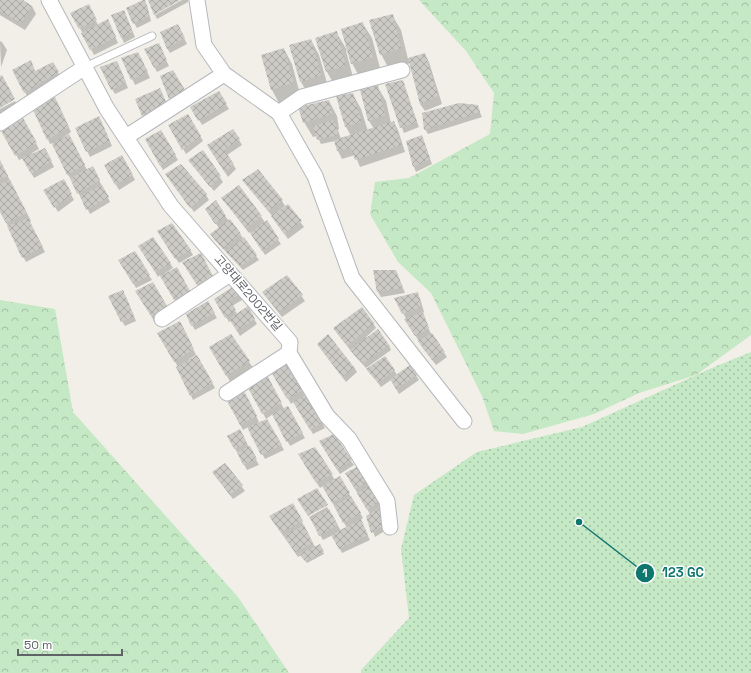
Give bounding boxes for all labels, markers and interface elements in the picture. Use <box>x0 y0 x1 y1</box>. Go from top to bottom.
street label: 고양대로2002번길 <box>210 251 286 335</box>
callout: 123 GC <box>635 560 712 585</box>
text: 123 GC <box>662 564 704 581</box>
text: 1 <box>642 565 648 581</box>
scale bar <box>18 631 122 657</box>
text: 50 m <box>24 637 52 653</box>

